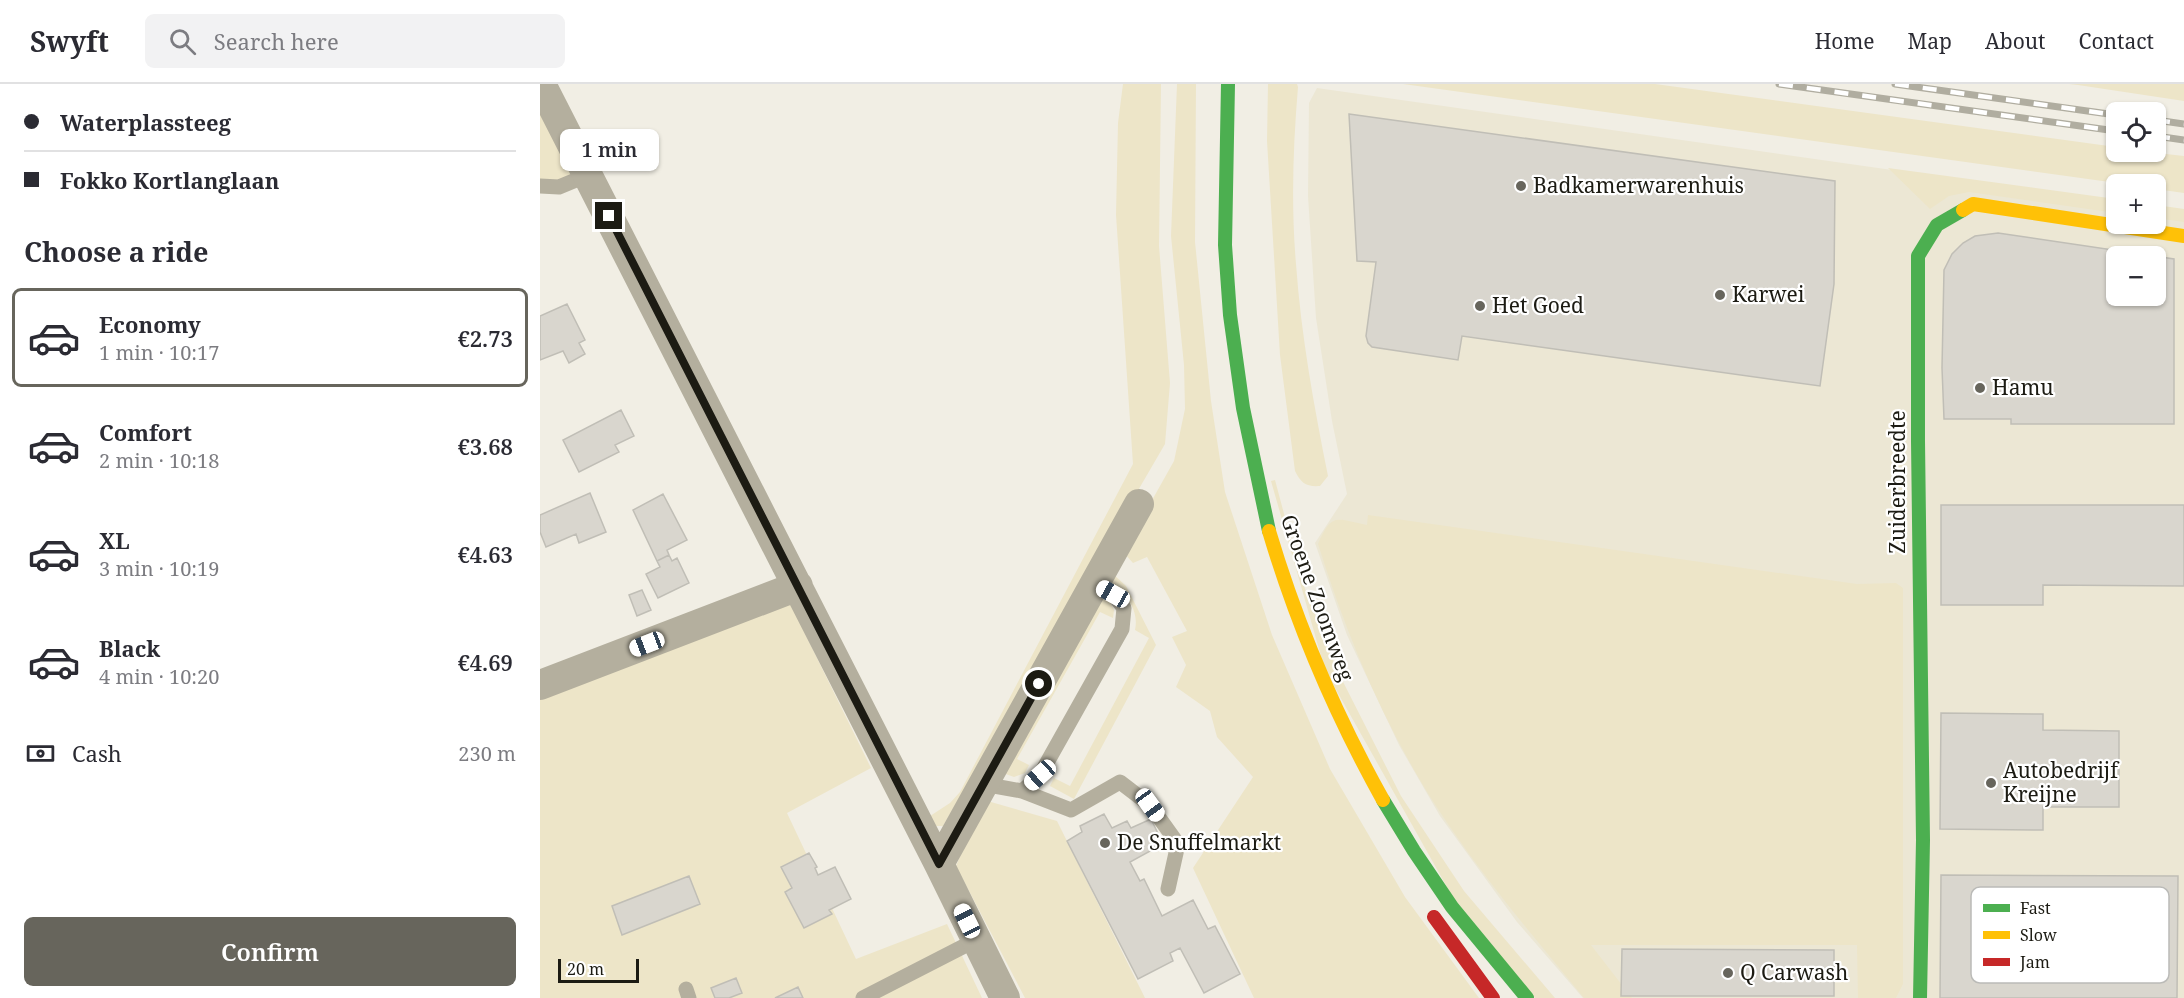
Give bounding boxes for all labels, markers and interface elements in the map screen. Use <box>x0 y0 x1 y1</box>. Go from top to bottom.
search box <box>145 14 565 68</box>
text: Swyft <box>30 22 109 60</box>
icon: search <box>166 25 199 58</box>
text: Search here <box>214 26 339 56</box>
text: Home <box>1815 27 1875 55</box>
text: Map <box>1908 27 1952 55</box>
text: About <box>1985 27 2046 55</box>
text: Contact <box>2079 27 2154 55</box>
map controls <box>2106 102 2166 306</box>
button: locate <box>2106 102 2166 162</box>
text: Waterplassteeg <box>60 107 231 137</box>
callout: 1 min <box>560 129 658 171</box>
text: 1 min <box>582 136 637 163</box>
text: Fokko Kortlanglaan <box>60 165 280 195</box>
place label: Badkamerwarenhuis <box>1533 171 1744 199</box>
button: + <box>2106 174 2166 234</box>
marker: Badkamerwarenhuis <box>1514 179 1528 193</box>
route end <box>595 202 622 229</box>
text: Choose a ride <box>24 233 209 270</box>
button: − <box>2106 246 2166 306</box>
place label: Karwei <box>1732 280 1805 308</box>
marker: Karwei <box>1713 288 1727 302</box>
place label: Het Goed <box>1492 291 1584 319</box>
marker: Het Goed <box>1473 299 1487 313</box>
text: Economy <box>99 309 201 339</box>
icon: car <box>27 311 81 365</box>
text: €2.73 <box>457 323 513 353</box>
text: 1 min · 10:17 <box>99 339 219 366</box>
place label: Hamu <box>1992 373 2054 401</box>
marker: Hamu <box>1973 381 1987 395</box>
street label: Zuiderbreedte <box>1883 410 1911 554</box>
text: Comfort <box>99 417 192 447</box>
icon: car <box>27 419 81 473</box>
text: €3.68 <box>457 431 513 461</box>
text: 2 min · 10:18 <box>99 447 219 474</box>
street label: Groene Zoomweg <box>1275 510 1361 686</box>
text: XL <box>99 525 130 555</box>
icon: car <box>27 527 81 581</box>
text: €4.63 <box>457 539 513 569</box>
text: 3 min · 10:19 <box>99 555 219 582</box>
car <box>1093 577 1133 611</box>
car <box>627 629 667 659</box>
text: Black <box>99 633 160 663</box>
icon: car <box>27 635 81 689</box>
text: €4.69 <box>457 647 513 677</box>
text: 4 min · 10:20 <box>99 663 219 690</box>
route start <box>1025 670 1052 697</box>
icon: cash <box>24 737 57 770</box>
text: Cash <box>72 738 122 768</box>
text: 230 m <box>458 740 516 767</box>
car <box>1021 756 1059 794</box>
place label: Autobedrijf Kreijne <box>2003 756 2120 808</box>
marker: Autobedrijf Kreijne <box>1984 776 1998 790</box>
car <box>1132 785 1168 825</box>
place label: De Snuffelmarkt <box>1117 828 1281 856</box>
marker: De Snuffelmarkt <box>1098 836 1112 850</box>
legend <box>1971 887 2169 983</box>
text: Fast <box>2020 897 2051 919</box>
car <box>951 901 983 941</box>
button: Confirm <box>24 917 516 986</box>
text: Slow <box>2020 924 2057 946</box>
text: Jam <box>2019 951 2050 973</box>
scale bar <box>558 956 639 984</box>
text: 20 m <box>567 958 604 980</box>
place label: Q Carwash <box>1740 958 1848 986</box>
marker: Q Carwash <box>1721 966 1735 980</box>

